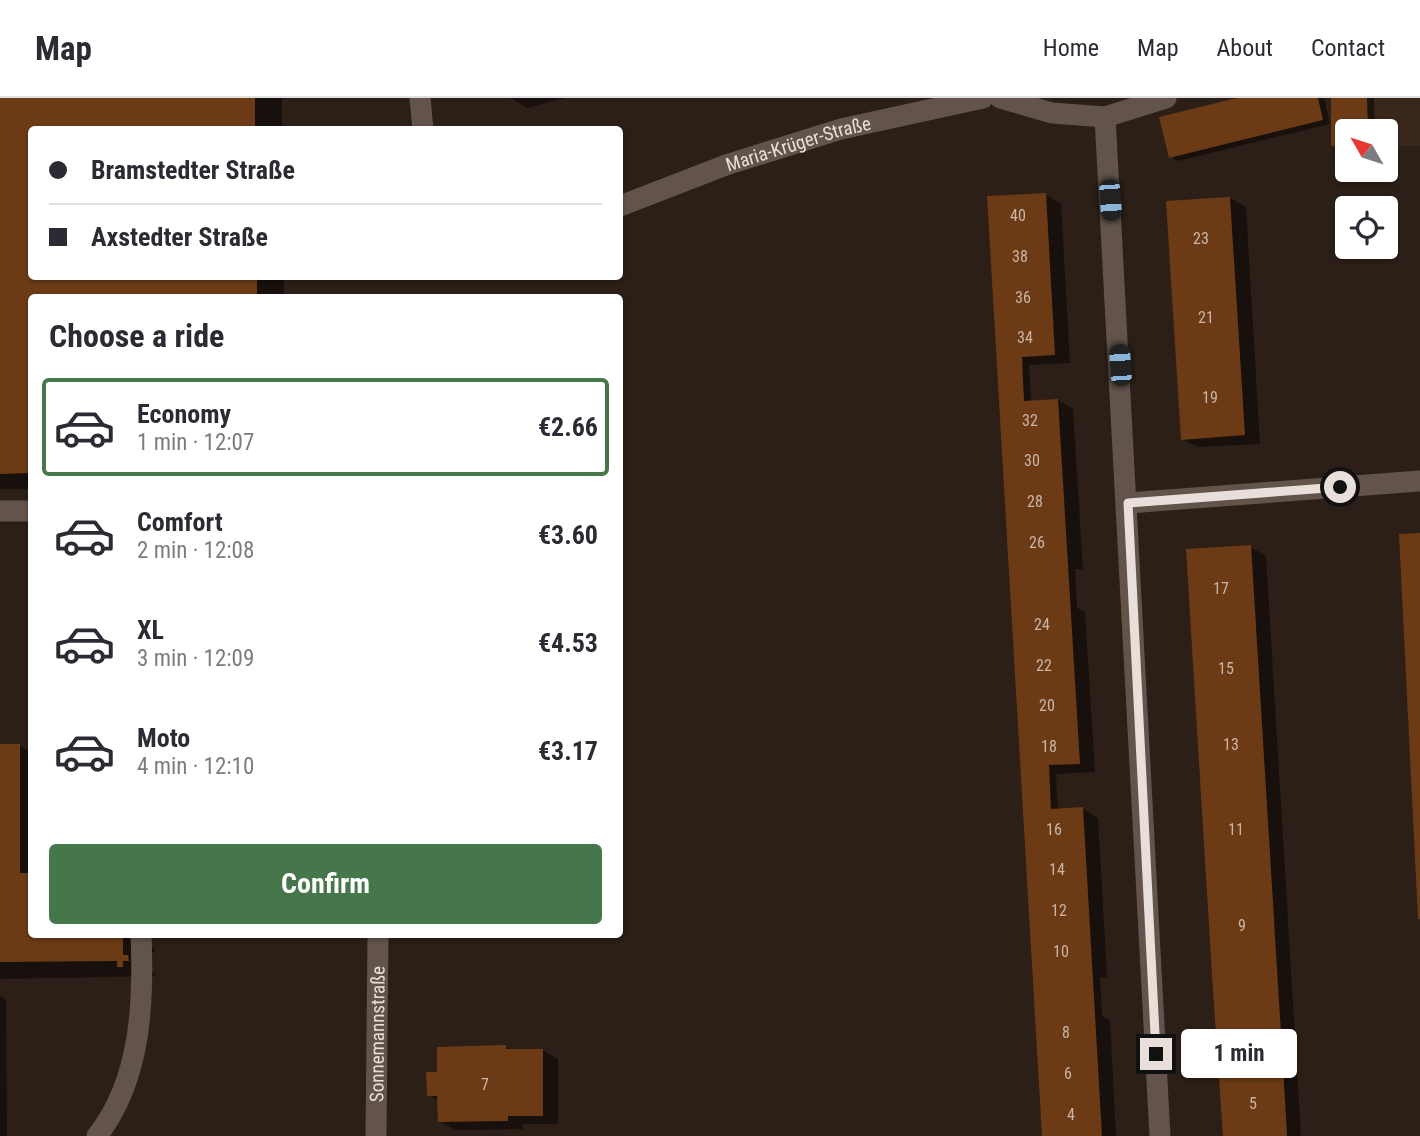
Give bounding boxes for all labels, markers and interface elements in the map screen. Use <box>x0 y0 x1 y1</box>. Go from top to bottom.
text: Map <box>35 29 92 68</box>
text: Home <box>1043 34 1099 62</box>
text: Map <box>1137 34 1179 62</box>
text: About <box>1217 34 1273 62</box>
text: Contact <box>1311 34 1385 62</box>
street label: Maria-Krüger-Straße <box>723 112 873 176</box>
north arrow <box>1335 119 1398 182</box>
map controls <box>1335 119 1398 259</box>
text: Bramstedter Straße <box>91 155 295 185</box>
car <box>1099 178 1122 222</box>
button: locate <box>1335 196 1398 259</box>
house number: 40 <box>1010 206 1026 225</box>
text: Axstedter Straße <box>91 222 268 252</box>
house number: 23 <box>1193 229 1209 248</box>
house number: 38 <box>1012 247 1028 266</box>
house number: 36 <box>1015 288 1031 307</box>
house number: 21 <box>1198 308 1214 327</box>
text: Choose a ride <box>49 317 224 355</box>
house number: 34 <box>1017 328 1033 347</box>
car <box>1109 343 1132 387</box>
house number: 19 <box>1202 388 1218 407</box>
icon: car <box>53 396 116 459</box>
text: Economy <box>137 399 231 429</box>
house number: 32 <box>1022 411 1038 430</box>
text: €2.66 <box>538 412 598 442</box>
text: 1 min · 12:07 <box>137 429 254 456</box>
house number: 30 <box>1024 451 1040 470</box>
route start <box>1324 471 1356 503</box>
house number: 28 <box>1027 492 1043 511</box>
icon: car <box>53 504 116 567</box>
text: Comfort <box>137 507 223 537</box>
text: €3.60 <box>538 520 598 550</box>
house number: 26 <box>1029 533 1045 552</box>
text: 2 min · 12:08 <box>137 537 254 564</box>
house number: 17 <box>1213 579 1229 598</box>
icon: car <box>53 612 116 675</box>
text: XL <box>137 615 164 645</box>
house number: 24 <box>1034 615 1050 634</box>
text: €4.53 <box>538 628 598 658</box>
text: 3 min · 12:09 <box>137 645 254 672</box>
house number: 22 <box>1036 656 1052 675</box>
house number: 15 <box>1218 659 1234 678</box>
house number: 20 <box>1039 696 1055 715</box>
icon: car <box>53 720 116 783</box>
text: Moto <box>137 723 190 753</box>
house number: 13 <box>1223 735 1239 754</box>
text: €3.17 <box>538 736 598 766</box>
house number: 18 <box>1041 737 1057 756</box>
text: 4 min · 12:10 <box>137 753 254 780</box>
house number: 16 <box>1046 820 1062 839</box>
house number: 11 <box>1228 820 1244 839</box>
button: Confirm <box>49 844 602 924</box>
house number: 14 <box>1049 860 1065 879</box>
house number: 12 <box>1051 901 1067 920</box>
house number: 9 <box>1238 916 1246 935</box>
house number: 10 <box>1053 942 1069 961</box>
street label: Sonnemannstraße <box>365 966 390 1102</box>
house number: 8 <box>1062 1023 1070 1042</box>
callout: 1 min <box>1180 1030 1296 1079</box>
route end <box>1140 1038 1172 1070</box>
text: 1 min <box>1213 1040 1265 1067</box>
house number: 6 <box>1064 1064 1072 1083</box>
house number: 7 <box>481 1075 489 1094</box>
house number: 5 <box>1249 1094 1257 1113</box>
house number: 4 <box>1067 1105 1075 1124</box>

